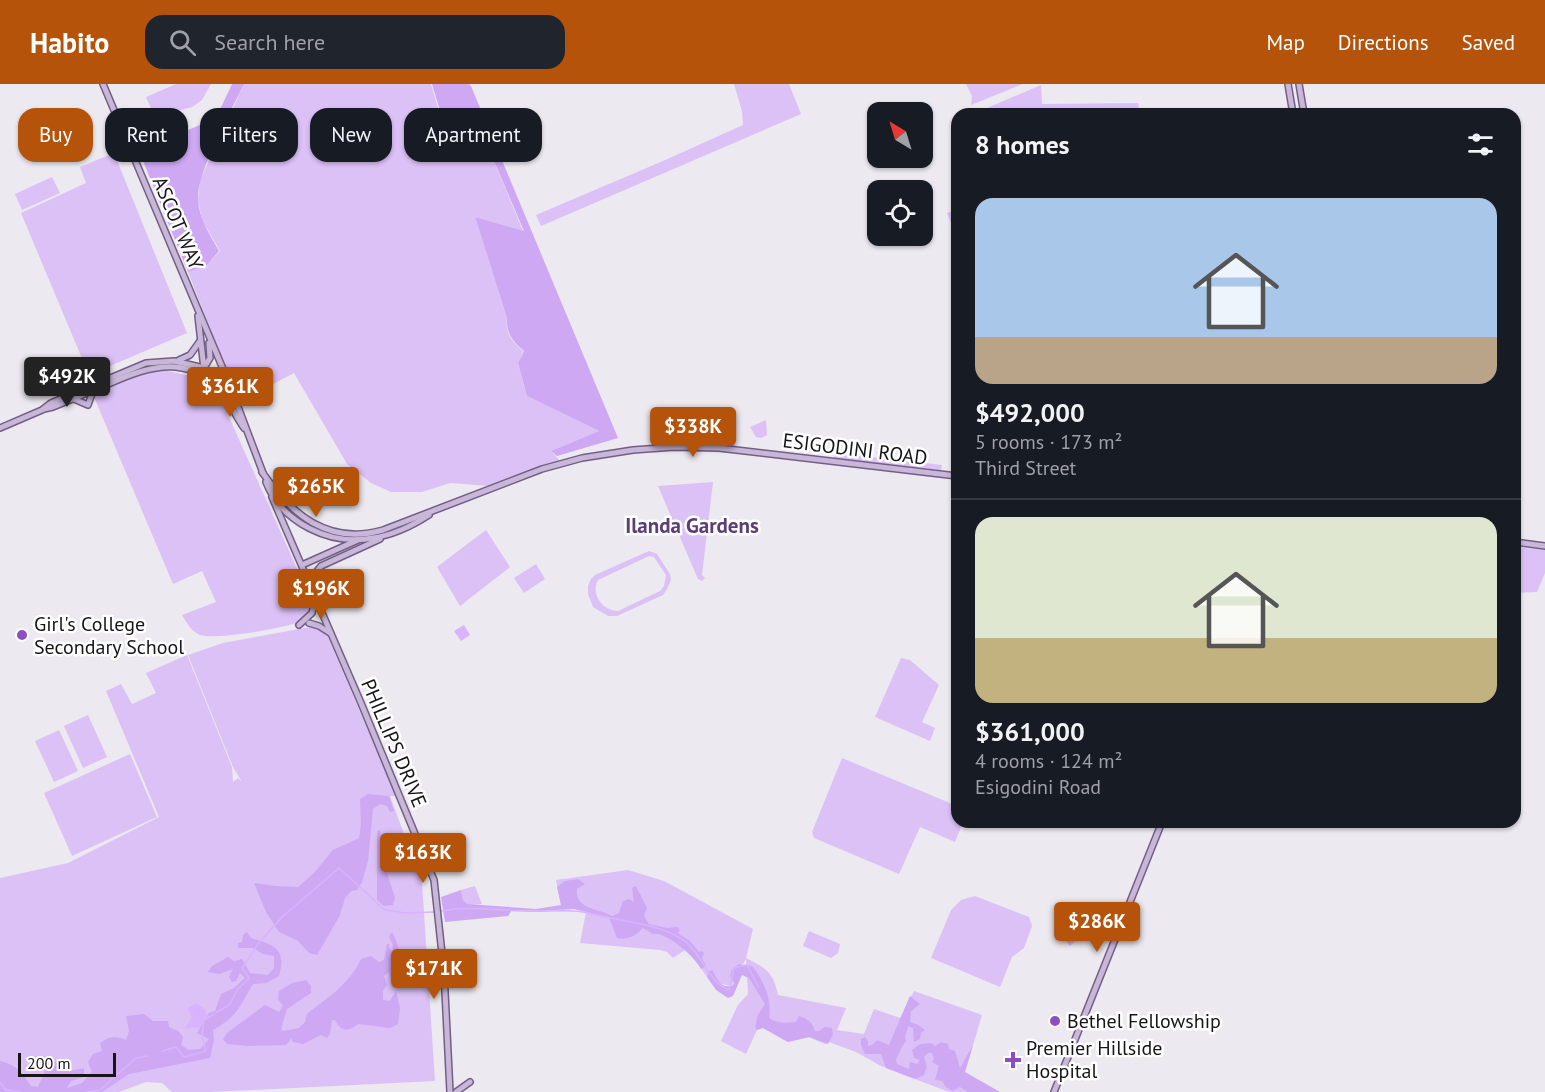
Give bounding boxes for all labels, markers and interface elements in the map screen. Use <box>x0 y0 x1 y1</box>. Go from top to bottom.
search box <box>145 15 565 69</box>
text: Habito <box>30 24 109 61</box>
icon: search <box>166 26 199 59</box>
text: Search here <box>214 28 325 56</box>
text: Map <box>1266 29 1305 56</box>
text: Directions <box>1338 29 1429 56</box>
text: Saved <box>1462 29 1515 56</box>
north arrow <box>867 102 933 168</box>
map controls <box>867 102 933 246</box>
chip: Buy <box>18 108 93 162</box>
chip: Rent <box>105 108 188 162</box>
chip: Filters <box>200 108 298 162</box>
chip: New <box>310 108 392 162</box>
chip: Apartment <box>404 108 542 162</box>
text: 8 homes <box>975 128 1070 161</box>
icon: filters <box>1464 128 1497 161</box>
street label: ASCOT WAY <box>147 172 210 274</box>
button: locate <box>867 180 933 246</box>
icon: home <box>1182 237 1290 345</box>
pin: $492K <box>25 357 109 408</box>
text: $492K <box>38 363 96 389</box>
pin: $361K <box>188 367 272 418</box>
text: $361K <box>201 373 259 399</box>
text: $492,000 <box>975 396 1085 429</box>
pin: $338K <box>651 407 735 458</box>
text: $338K <box>664 413 722 439</box>
street label: ESIGODINI ROAD <box>781 427 929 471</box>
text: 5 rooms · 173 m² <box>975 429 1122 455</box>
text: Third Street <box>975 455 1076 481</box>
pin: $265K <box>274 467 358 518</box>
text: $265K <box>287 473 345 499</box>
district label: Ilanda Gardens <box>625 512 759 539</box>
icon: home <box>1182 556 1290 664</box>
pin: $196K <box>279 569 363 620</box>
text: $196K <box>292 575 350 601</box>
place label: Girl's College Secondary School <box>34 611 184 660</box>
marker: Girl's College Secondary School <box>15 628 29 642</box>
street label: PHILLIPS DRIVE <box>355 675 433 811</box>
text: $361,000 <box>975 715 1085 748</box>
text: 4 rooms · 124 m² <box>975 748 1122 774</box>
text: Esigodini Road <box>975 774 1101 800</box>
pin: $163K <box>381 833 465 884</box>
text: $163K <box>394 839 452 865</box>
pin: $286K <box>1055 902 1139 953</box>
text: $286K <box>1068 908 1126 934</box>
pin: $171K <box>392 949 476 1000</box>
text: $171K <box>405 955 463 981</box>
place label: Bethel Fellowship <box>1067 1008 1221 1034</box>
marker: Bethel Fellowship <box>1048 1014 1062 1028</box>
place label: Premier Hillside Hospital <box>1026 1035 1163 1084</box>
scale bar <box>18 1050 116 1078</box>
marker: Premier Hillside Hospital <box>1004 1051 1022 1069</box>
text: 200 m <box>27 1053 70 1073</box>

